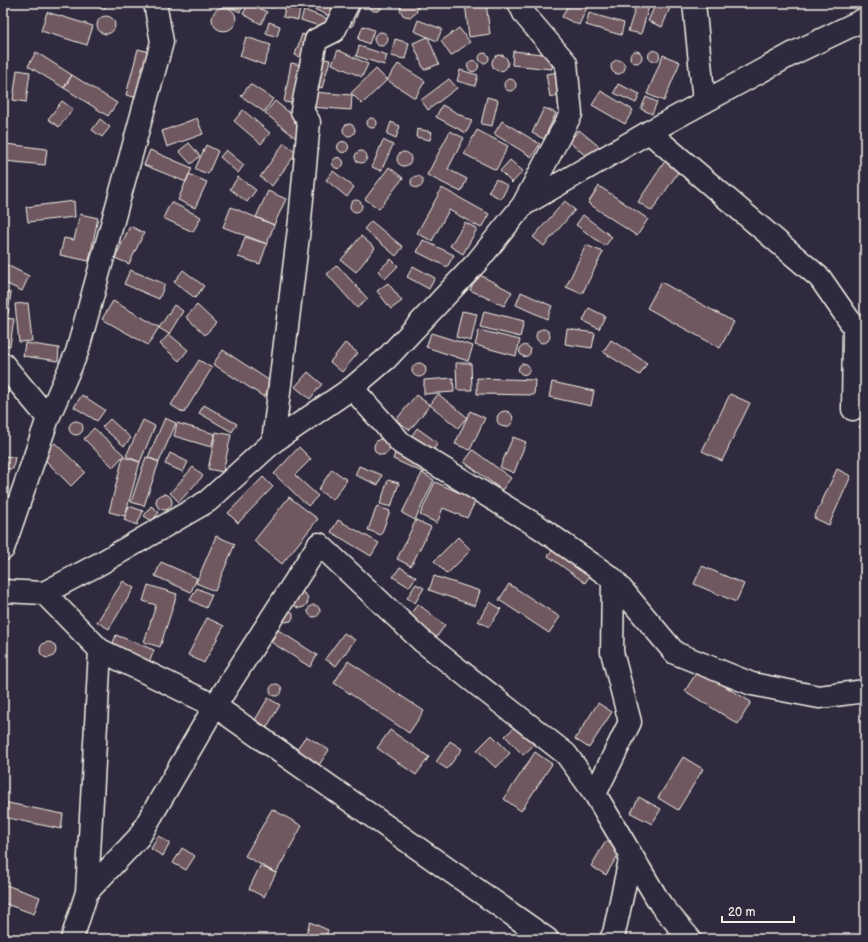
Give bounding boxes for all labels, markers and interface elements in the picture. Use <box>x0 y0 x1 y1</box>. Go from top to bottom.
scale bar <box>722 898 794 924</box>
text: 20 m <box>728 905 755 920</box>

